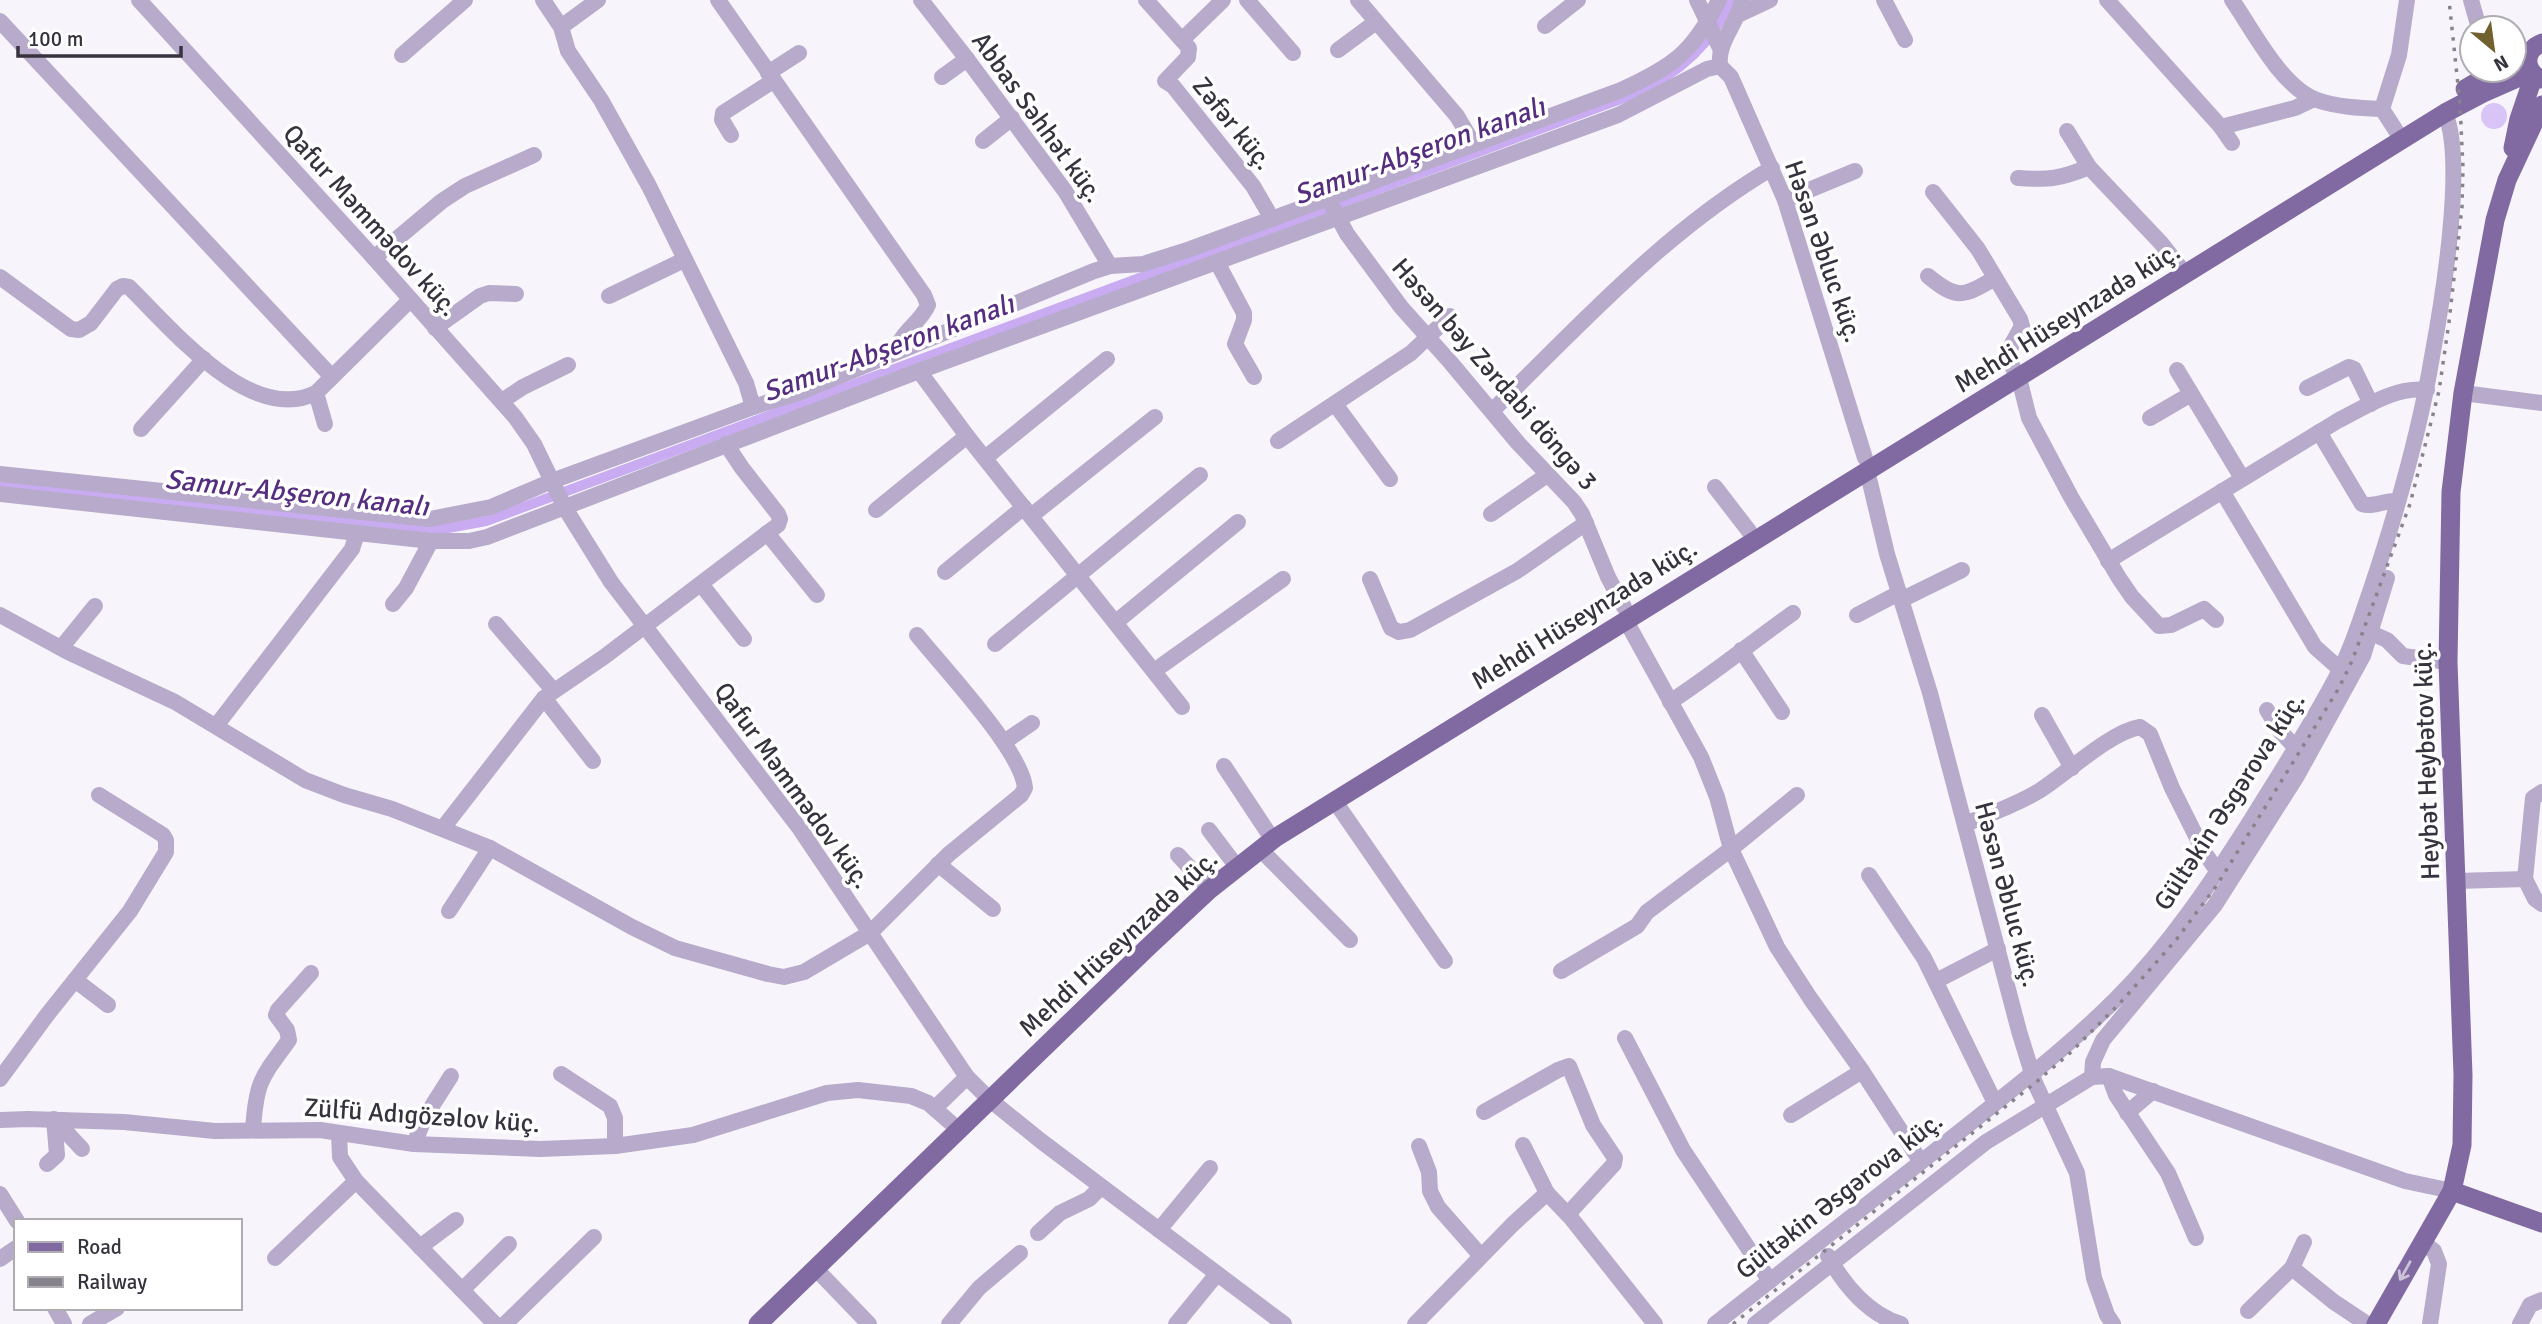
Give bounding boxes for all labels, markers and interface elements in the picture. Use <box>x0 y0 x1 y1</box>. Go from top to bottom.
scale bar <box>18 14 180 58</box>
north arrow <box>2458 14 2528 84</box>
text: 100 m <box>28 26 83 52</box>
street label: Abbas Səhhət küç. <box>965 26 1110 209</box>
text: N <box>2489 49 2512 77</box>
street label: Zəfər küç. <box>1185 71 1279 177</box>
water label: Samur-Abşeron kanalı <box>1289 89 1551 212</box>
street label: Qafur Məmmədov küç. <box>276 118 465 323</box>
street label: Həsən Əbluc küç. <box>1777 156 1869 347</box>
street label: Mehdi Hüseynzadə küç. <box>1949 235 2186 400</box>
street label: Həsən bəy Zərdabi döngə 3 <box>1385 252 1604 497</box>
water label: Samur-Abşeron kanalı <box>758 286 1020 409</box>
water label: Samur-Abşeron kanalı <box>163 462 432 524</box>
street label: Mehdi Hüseynzadə küç. <box>1466 532 1703 697</box>
street label: Heybət Heybətov küç. <box>2407 641 2447 881</box>
street label: Qafur Məmmədov küç. <box>707 676 878 895</box>
street label: Gültəkin Əsgərova küç. <box>2147 686 2312 917</box>
street label: Həsən Əbluc küç. <box>1967 798 2047 990</box>
street label: Mehdi Hüseynzadə küç. <box>1013 843 1225 1044</box>
street label: Zülfü Adıgözəlov küç. <box>303 1092 541 1140</box>
street label: Gültəkin Əsgərova küç. <box>1730 1105 1949 1286</box>
legend <box>14 1219 242 1310</box>
text: Road <box>77 1234 122 1260</box>
one-way arrow <box>2398 1260 2411 1281</box>
text: Railway <box>77 1269 147 1295</box>

